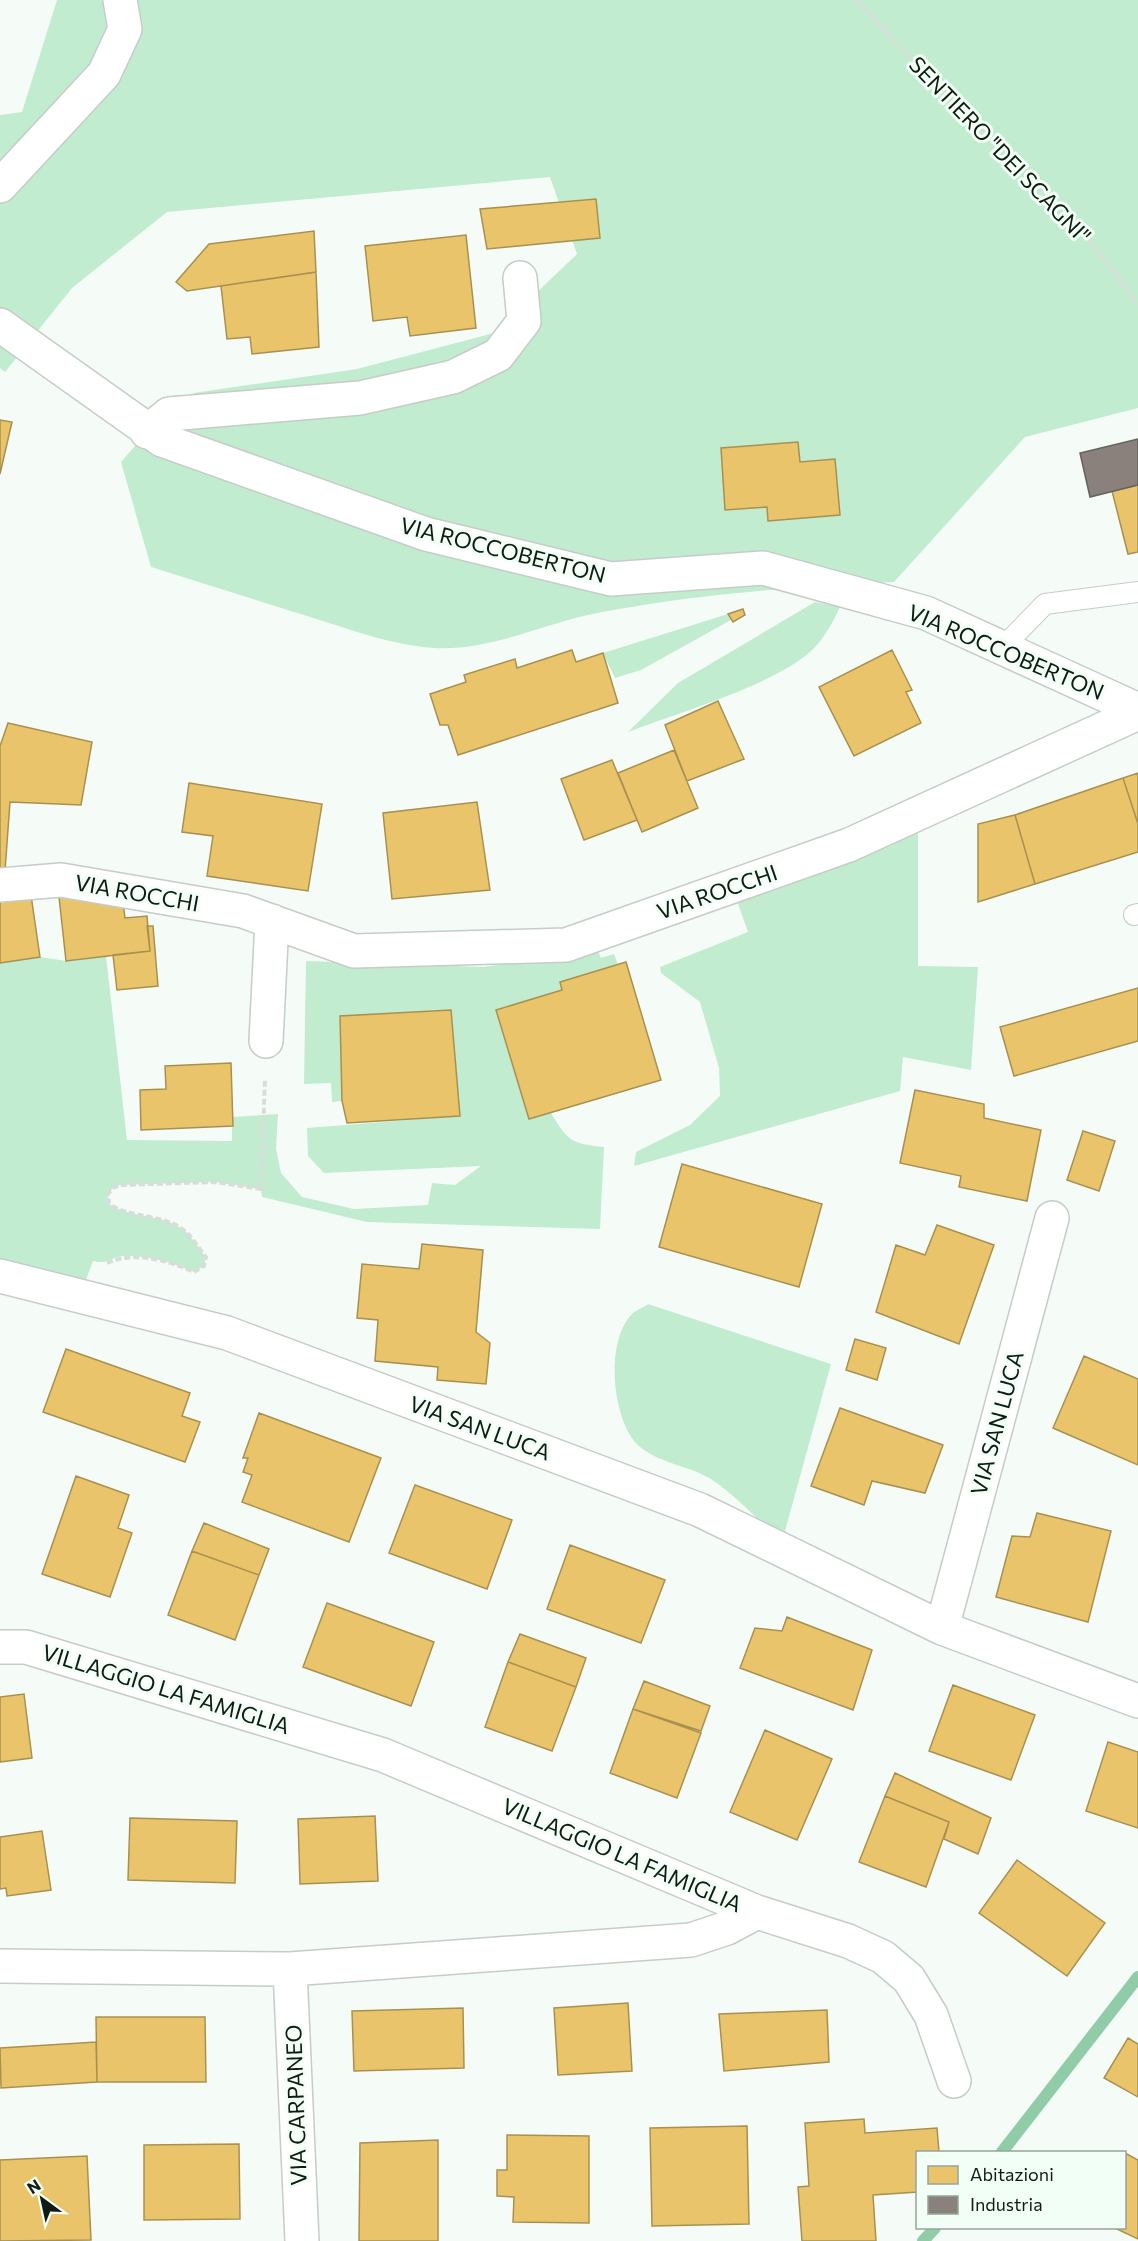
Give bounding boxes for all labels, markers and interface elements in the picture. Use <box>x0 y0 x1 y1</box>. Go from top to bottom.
street label: SENTIERO "DEI SCAGNI" <box>904 50 1097 249</box>
street label: VIA ROCCOBERTON <box>398 511 609 588</box>
street label: VIA ROCCOBERTON <box>904 598 1108 705</box>
street label: VIA ROCCHI <box>653 858 781 925</box>
street label: VIA ROCCHI <box>73 868 201 917</box>
street label: VIA SAN LUCA <box>964 1348 1029 1498</box>
street label: VIA SAN LUCA <box>406 1389 554 1466</box>
street label: VILLAGGIO LA FAMIGLIA <box>39 1638 293 1739</box>
street label: VILLAGGIO LA FAMIGLIA <box>498 1792 746 1917</box>
street label: VIA CARPANEO <box>279 2024 312 2186</box>
legend <box>916 2151 1126 2229</box>
text: Abitazioni <box>970 2163 1054 2185</box>
north arrow <box>12 2169 72 2229</box>
text: N <box>23 2175 44 2197</box>
text: Industria <box>970 2193 1043 2215</box>

